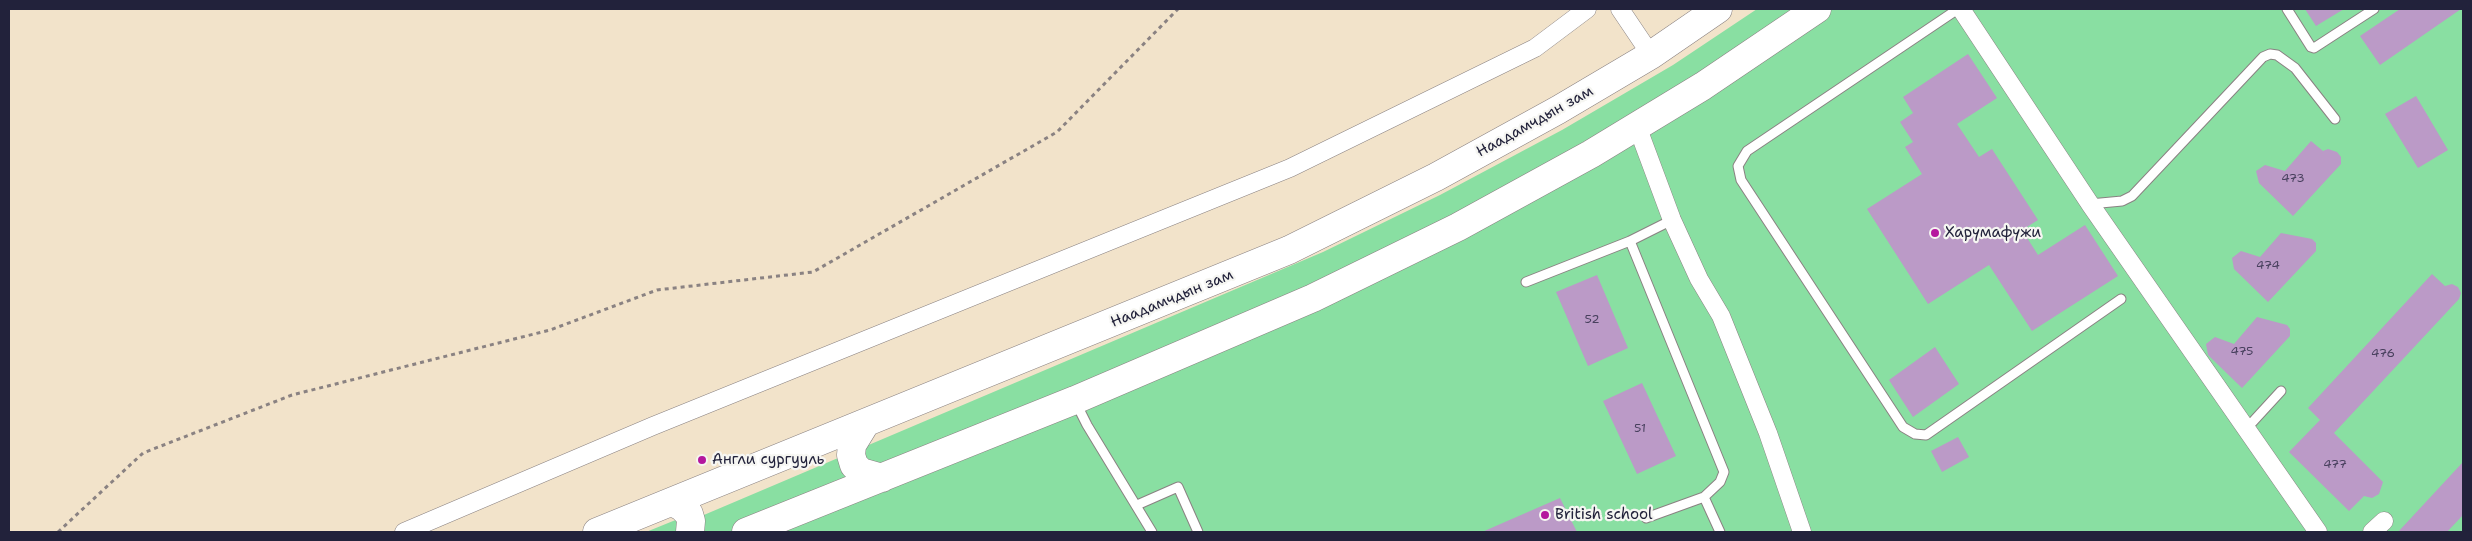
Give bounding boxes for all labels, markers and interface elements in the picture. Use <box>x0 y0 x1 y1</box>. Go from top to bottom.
street label: Наадамчдын зам <box>1474 82 1596 162</box>
house number: 473 <box>2281 172 2305 186</box>
place label: Харүмафүжи <box>1945 224 2041 242</box>
marker: Харүмафүжи <box>1929 227 1941 239</box>
house number: 474 <box>2256 259 2280 273</box>
street label: Наадамчдын зам <box>1108 266 1236 332</box>
house number: 52 <box>1584 313 1600 327</box>
house number: 475 <box>2231 345 2253 359</box>
house number: 476 <box>2371 347 2395 361</box>
house number: 51 <box>1634 422 1646 436</box>
place label: Англи сургууль <box>712 451 824 469</box>
marker: Англи сургууль <box>696 454 708 466</box>
house number: 477 <box>2323 458 2347 472</box>
place label: British school <box>1555 506 1653 524</box>
marker: British school <box>1539 509 1551 521</box>

